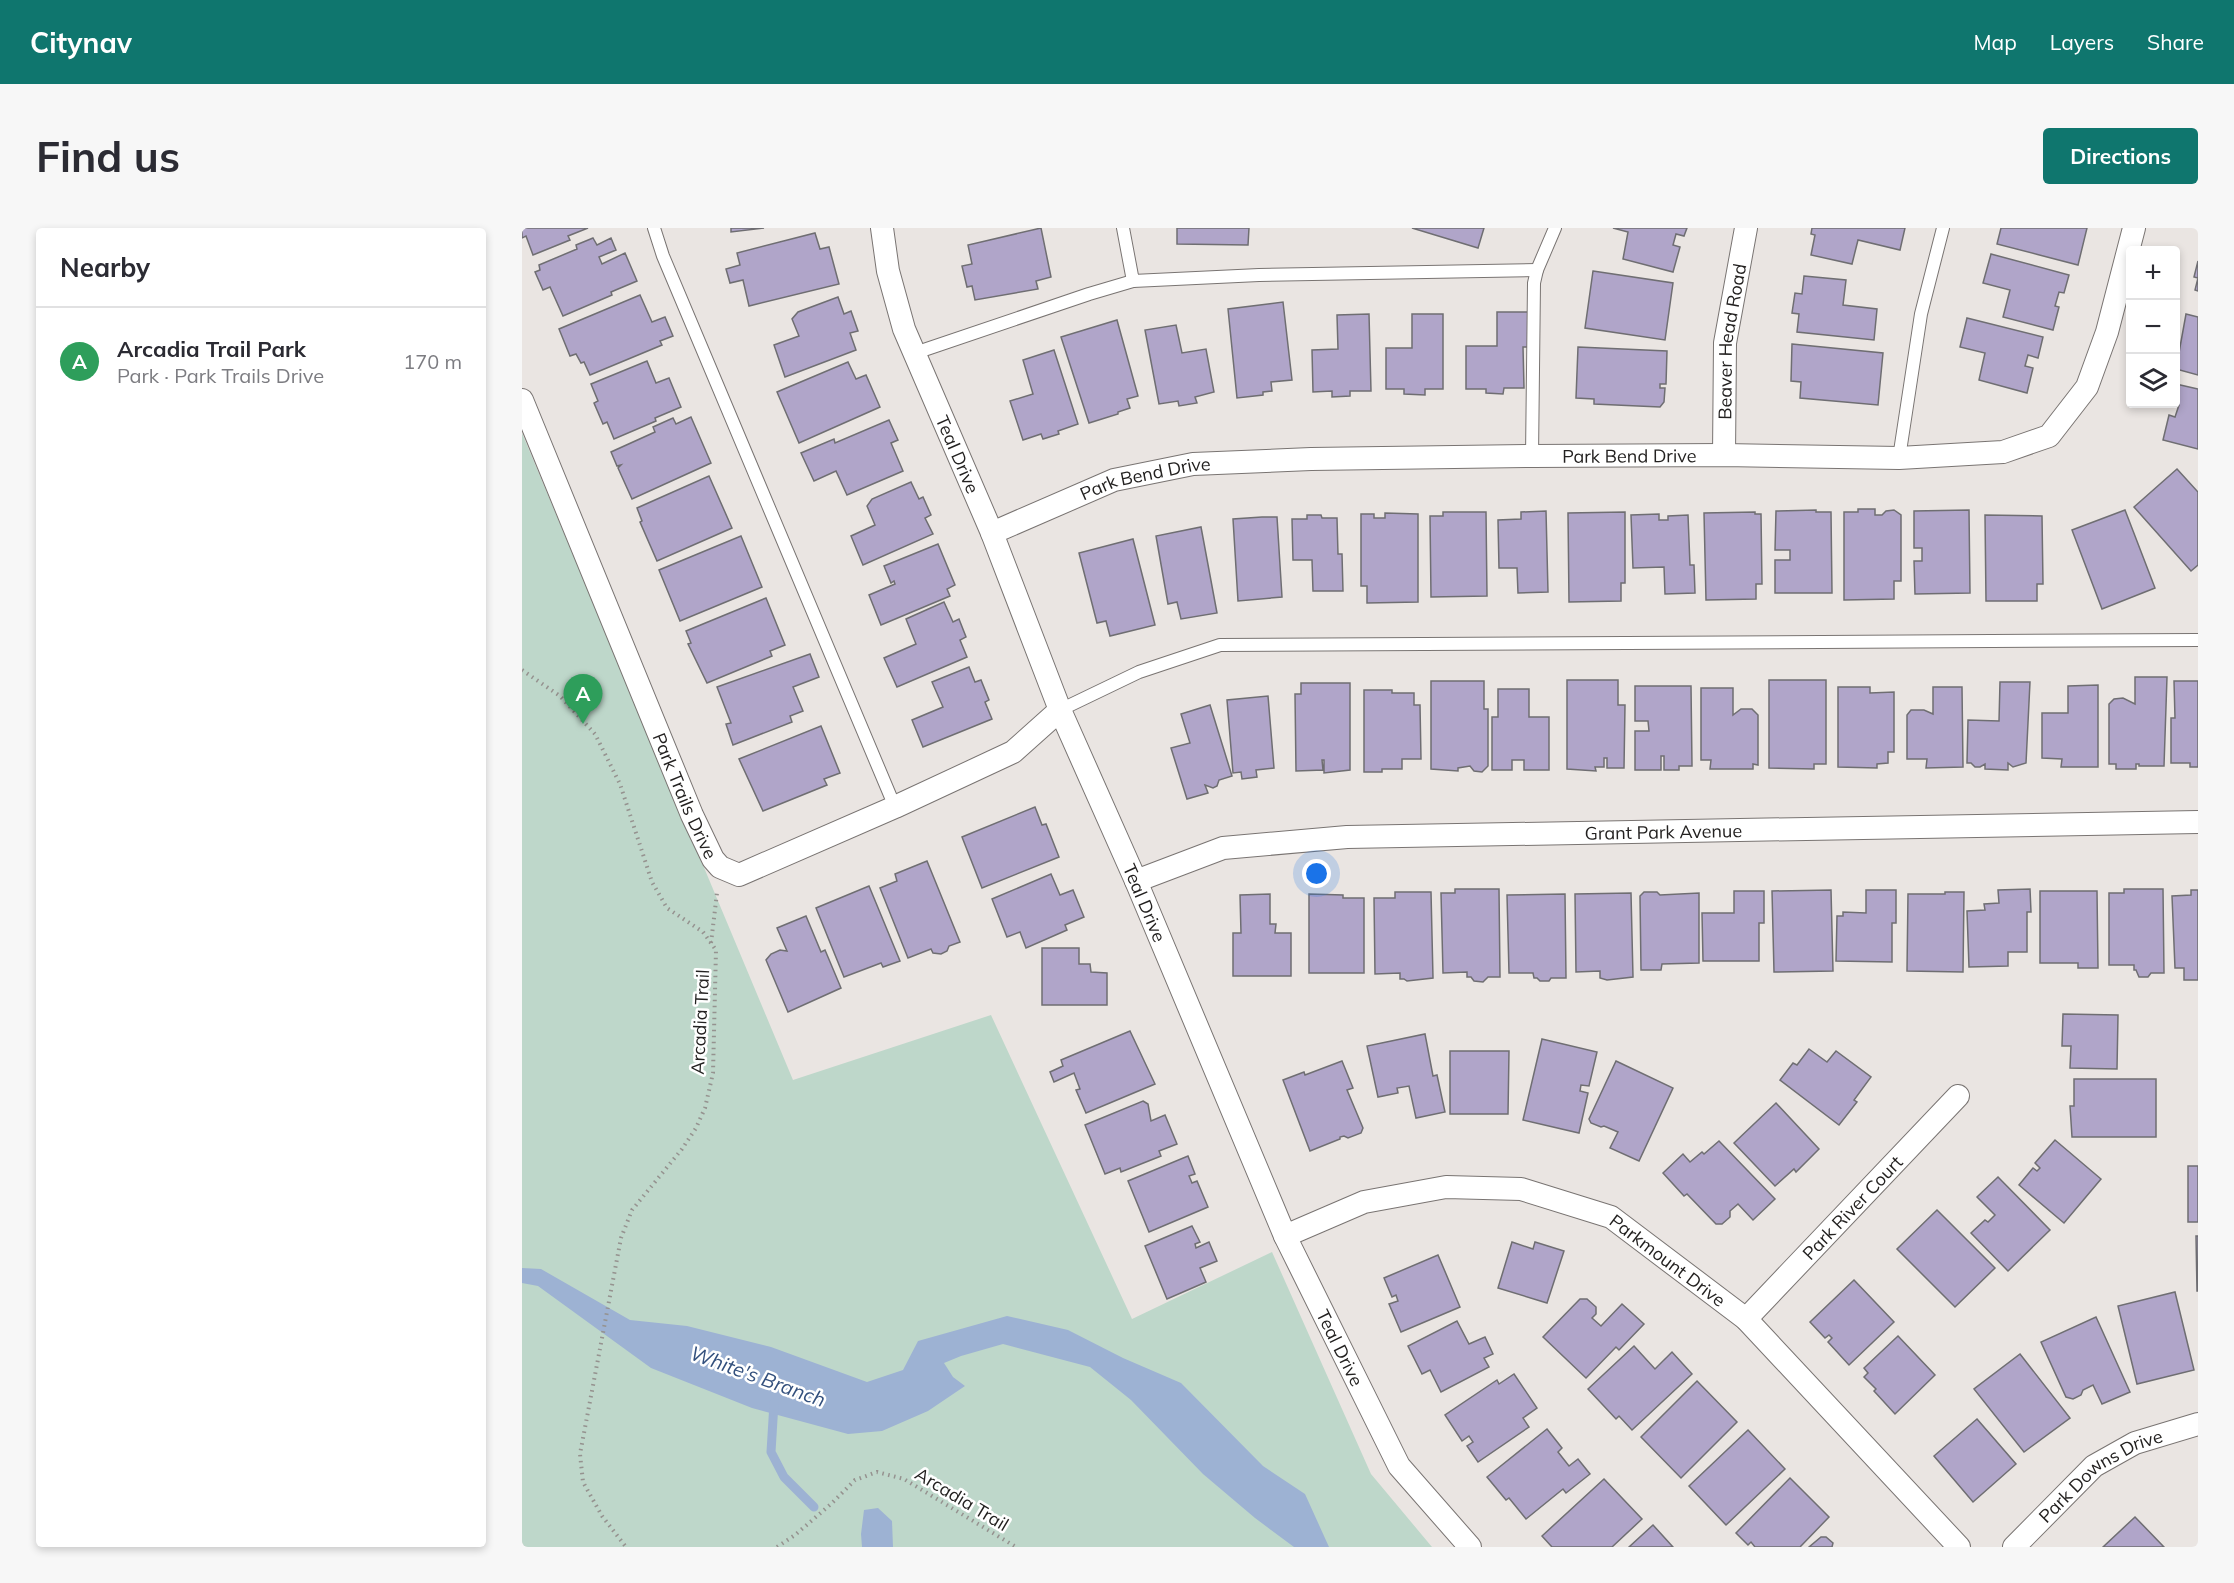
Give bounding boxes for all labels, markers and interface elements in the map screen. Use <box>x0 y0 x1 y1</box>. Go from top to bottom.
text: Citynav <box>30 25 132 60</box>
text: Map <box>1974 29 2017 55</box>
text: Layers <box>2050 29 2114 55</box>
text: Share <box>2147 29 2204 55</box>
button: Directions <box>2043 128 2198 184</box>
text: Find us <box>36 130 180 183</box>
map controls <box>2126 246 2180 408</box>
button: + <box>2126 246 2180 300</box>
text: Nearby <box>60 251 150 284</box>
street label: Beaver Head Road <box>1713 262 1751 420</box>
button: − <box>2126 300 2180 354</box>
text: Arcadia Trail Park <box>117 335 306 363</box>
text: A <box>72 349 87 374</box>
text: 170 m <box>403 349 462 374</box>
button: layers <box>2126 354 2180 408</box>
text: Park · Park Trails Drive <box>117 363 324 388</box>
street label: Teal Drive <box>931 412 985 497</box>
street label: Park Bend Drive <box>1562 444 1696 467</box>
street label: Park Bend Drive <box>1076 452 1211 505</box>
pin: A <box>564 674 602 724</box>
street label: Park Trails Drive <box>648 729 723 862</box>
street label: Grant Park Avenue <box>1585 819 1742 844</box>
your location <box>1302 859 1331 888</box>
street label: Teal Drive <box>1118 860 1172 945</box>
street label: Arcadia Trail <box>686 969 714 1075</box>
street label: Park River Court <box>1797 1150 1907 1264</box>
street label: Parkmount Drive <box>1605 1209 1731 1311</box>
street label: Teal Drive <box>1312 1305 1369 1390</box>
water label: White's Branch <box>687 1340 829 1412</box>
street label: Park Downs Drive <box>2033 1424 2165 1527</box>
street label: Arcadia Trail <box>911 1462 1013 1536</box>

